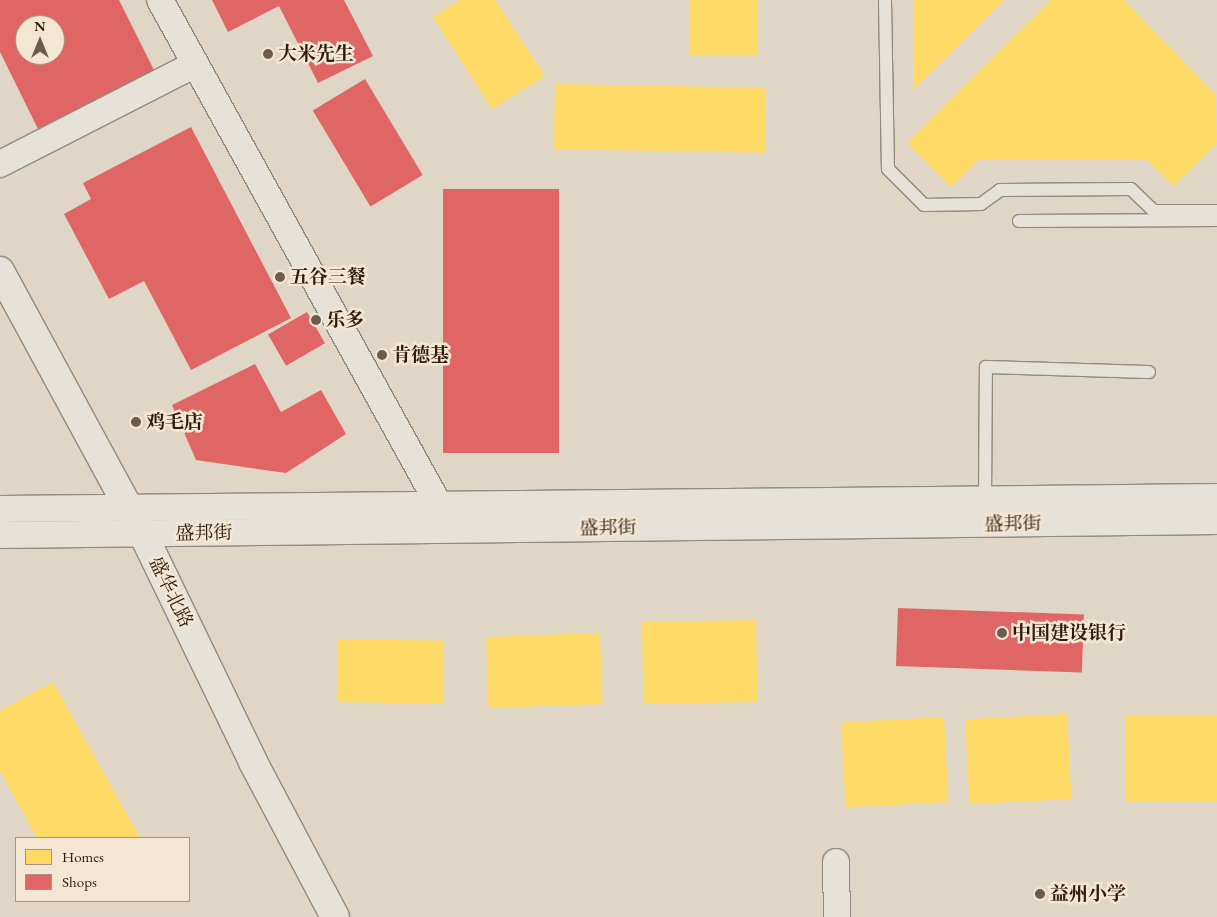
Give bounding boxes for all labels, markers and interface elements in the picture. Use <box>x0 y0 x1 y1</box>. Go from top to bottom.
north arrow <box>15 15 65 65</box>
text: N <box>34 17 46 35</box>
place label: 大米先生 <box>278 43 354 65</box>
marker: 大米先生 <box>262 48 274 60</box>
place label: 五谷三餐 <box>290 266 366 288</box>
marker: 五谷三餐 <box>274 271 286 283</box>
place label: 乐多 <box>326 309 364 331</box>
marker: 乐多 <box>310 314 322 326</box>
place label: 肯德基 <box>392 344 449 366</box>
marker: 肯德基 <box>376 349 388 361</box>
place label: 鸡毛店 <box>146 411 203 433</box>
marker: 鸡毛店 <box>130 416 142 428</box>
street label: 盛邦街 <box>984 512 1042 536</box>
street label: 盛邦街 <box>579 516 637 540</box>
street label: 盛邦街 <box>175 521 233 545</box>
street label: 盛华北路 <box>144 553 198 631</box>
place label: 中国建设银行 <box>1012 622 1126 644</box>
marker: 中国建设银行 <box>996 627 1008 639</box>
legend <box>15 837 190 902</box>
text: Homes <box>62 847 104 866</box>
text: Shops <box>62 872 97 891</box>
place label: 益州小学 <box>1050 883 1126 905</box>
marker: 益州小学 <box>1034 888 1046 900</box>

